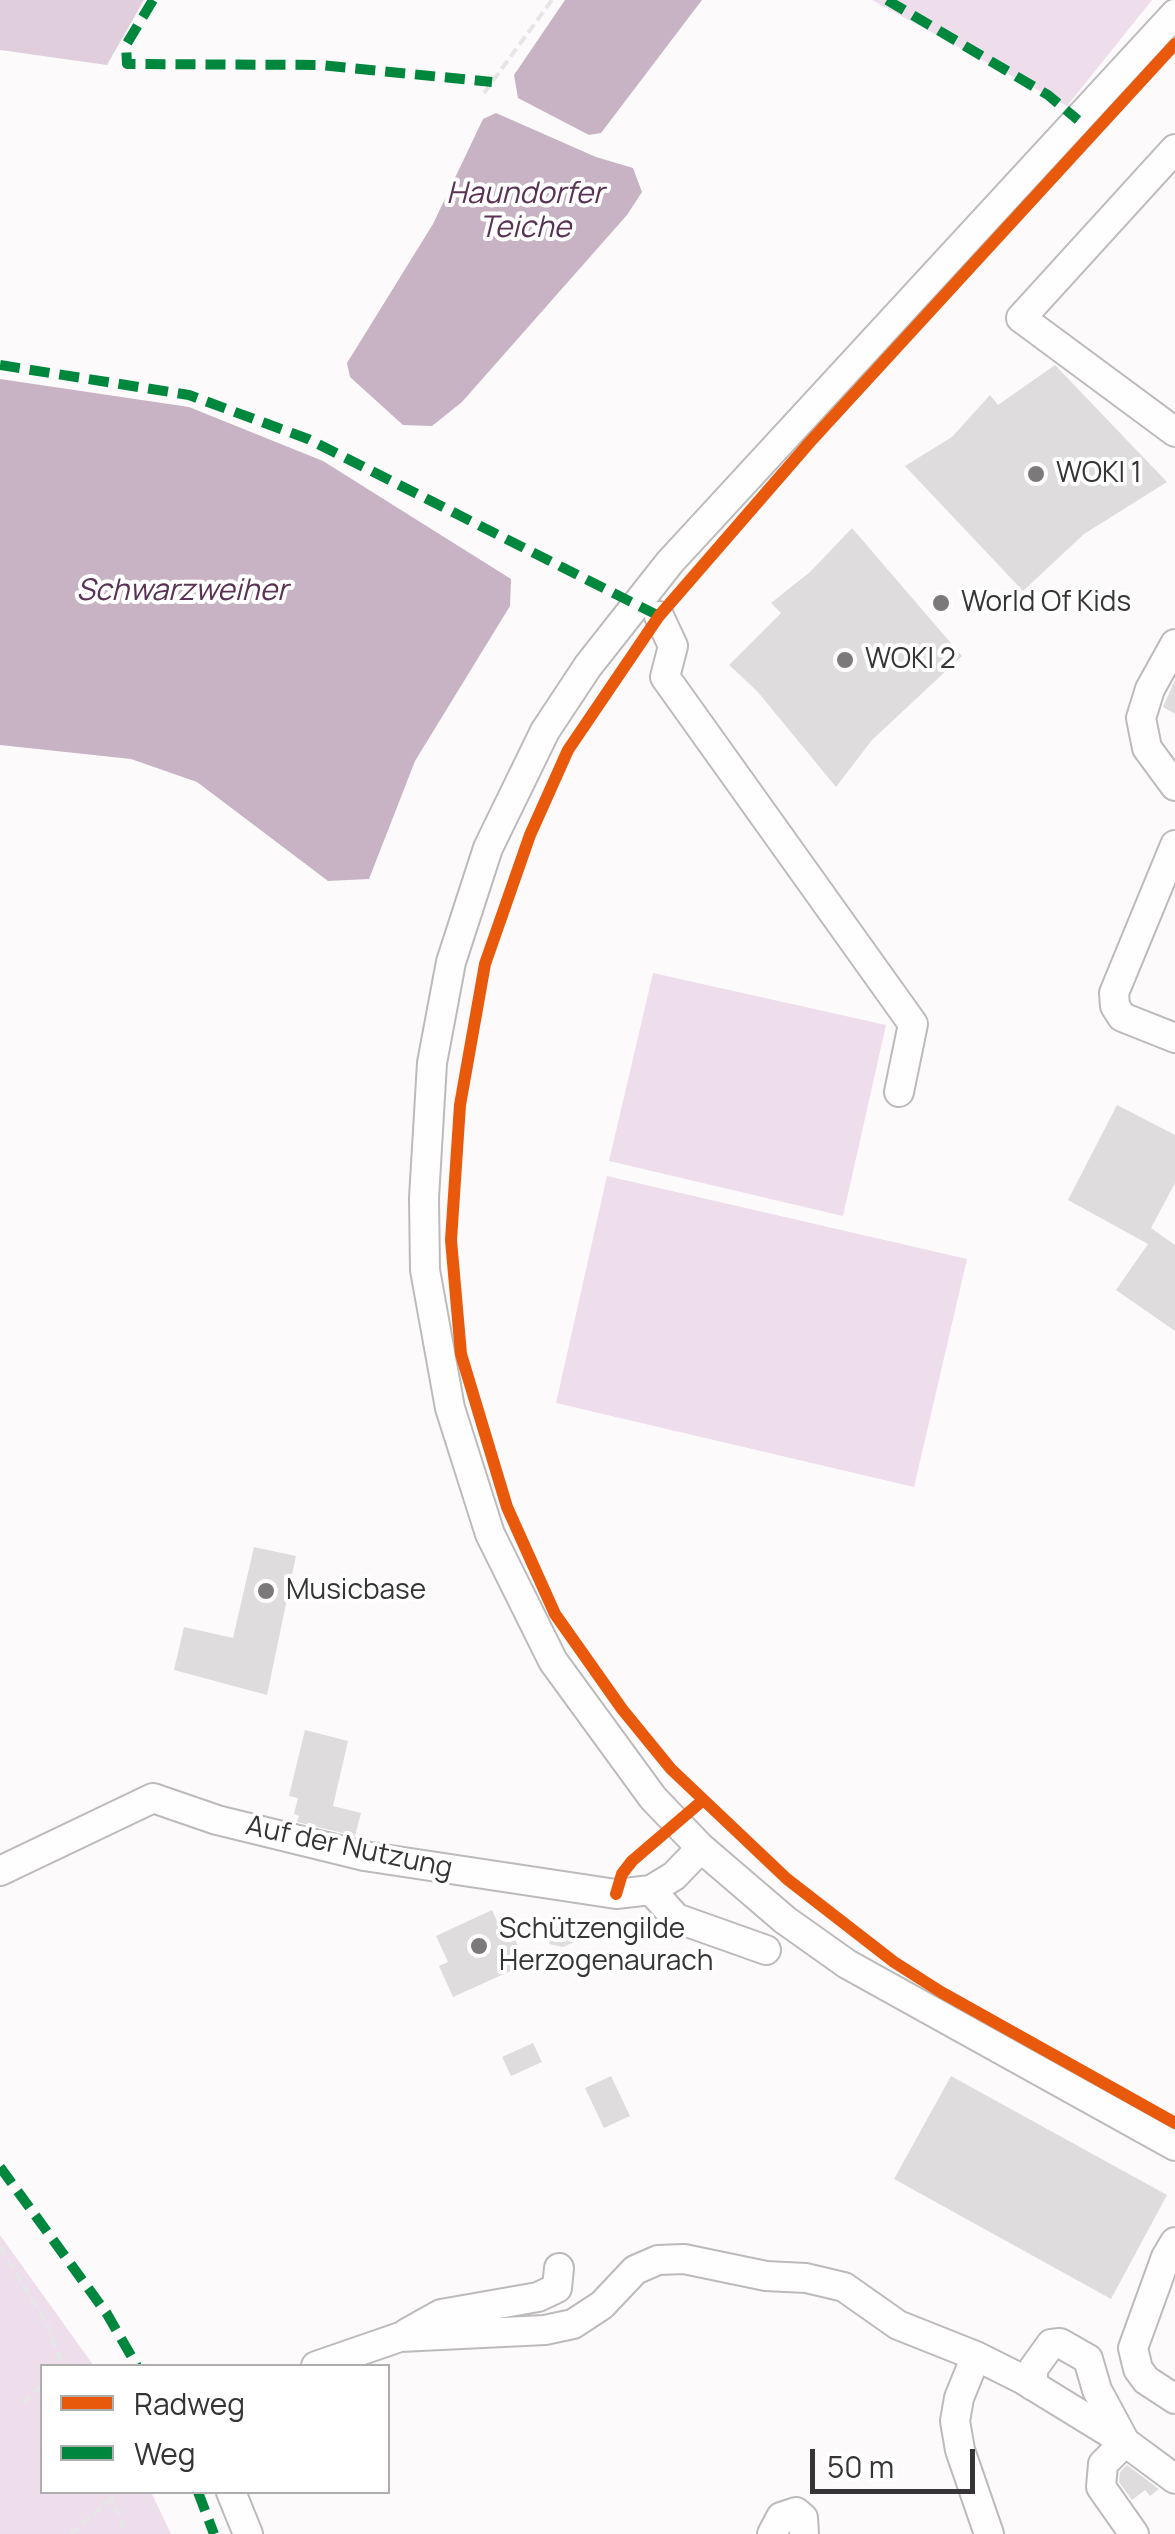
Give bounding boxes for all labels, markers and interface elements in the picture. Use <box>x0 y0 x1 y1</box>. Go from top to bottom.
water label: Haundorfer Teiche <box>446 177 604 248</box>
place label: WOKI 1 <box>1056 457 1142 491</box>
marker: WOKI 1 <box>1025 463 1047 485</box>
water label: Schwarzweiher <box>76 574 288 610</box>
place label: World Of Kids <box>961 586 1131 620</box>
marker: World Of Kids <box>930 592 952 614</box>
place label: WOKI 2 <box>865 643 956 677</box>
marker: WOKI 2 <box>834 649 856 671</box>
place label: Musicbase <box>286 1574 426 1608</box>
marker: Musicbase <box>255 1580 277 1602</box>
street label: Auf der Nutzung <box>243 1810 455 1886</box>
place label: Schützengilde Herzogenaurach <box>499 1913 713 1979</box>
marker: Schützengilde Herzogenaurach <box>468 1935 490 1957</box>
legend <box>40 2364 390 2494</box>
text: Radweg <box>134 2383 245 2424</box>
scale bar <box>815 2429 980 2491</box>
text: Weg <box>134 2433 196 2474</box>
text: 50 m <box>827 2446 894 2487</box>

